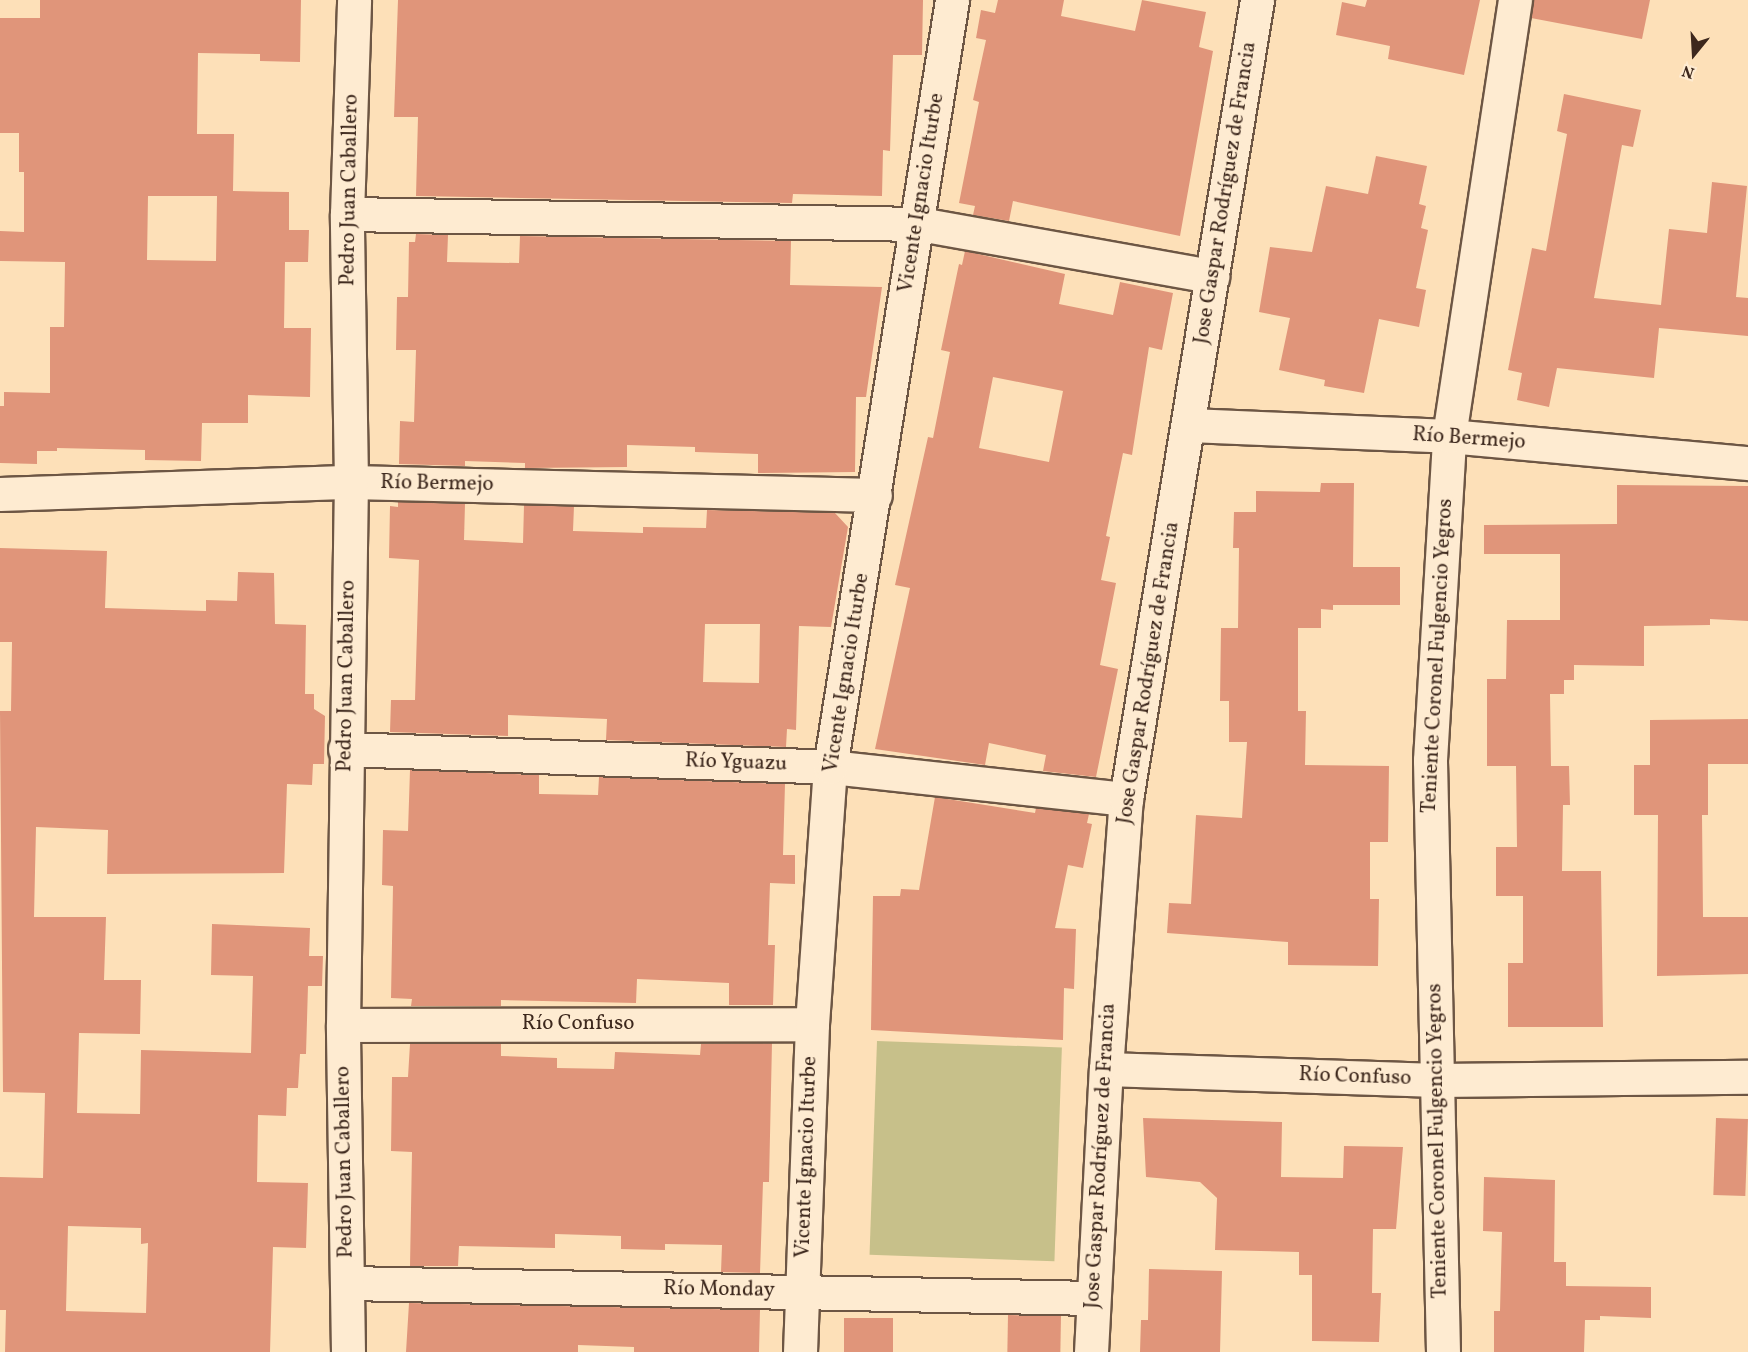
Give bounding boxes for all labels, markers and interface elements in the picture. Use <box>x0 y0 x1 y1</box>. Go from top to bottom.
north arrow <box>1664 24 1724 84</box>
street label: Jose Gaspar Rodríguez de Francia <box>1190 40 1262 346</box>
text: N <box>1680 59 1697 83</box>
street label: Vicente Ignacio Iturbe <box>894 91 950 295</box>
street label: Pedro Juan Caballero <box>336 94 364 286</box>
street label: Río Bermejo <box>1411 422 1527 456</box>
street label: Río Bermejo <box>380 470 494 498</box>
street label: Teniente Coronel Fulgencio Yegros <box>1417 498 1459 814</box>
street label: Jose Gaspar Rodríguez de Francia <box>1113 520 1185 826</box>
street label: Vicente Ignacio Iturbe <box>819 571 875 775</box>
street label: Pedro Juan Caballero <box>333 580 361 772</box>
street label: Río Yguazu <box>684 749 788 777</box>
street label: Teniente Coronel Fulgencio Yegros <box>1423 983 1453 1299</box>
street label: Jose Gaspar Rodríguez de Francia <box>1080 1003 1122 1309</box>
street label: Río Confuso <box>522 1011 634 1037</box>
street label: Vicente Ignacio Iturbe <box>791 1056 823 1258</box>
street label: Río Confuso <box>1298 1062 1412 1092</box>
street label: Pedro Juan Caballero <box>331 1066 359 1258</box>
street label: Río Monday <box>663 1276 775 1304</box>

